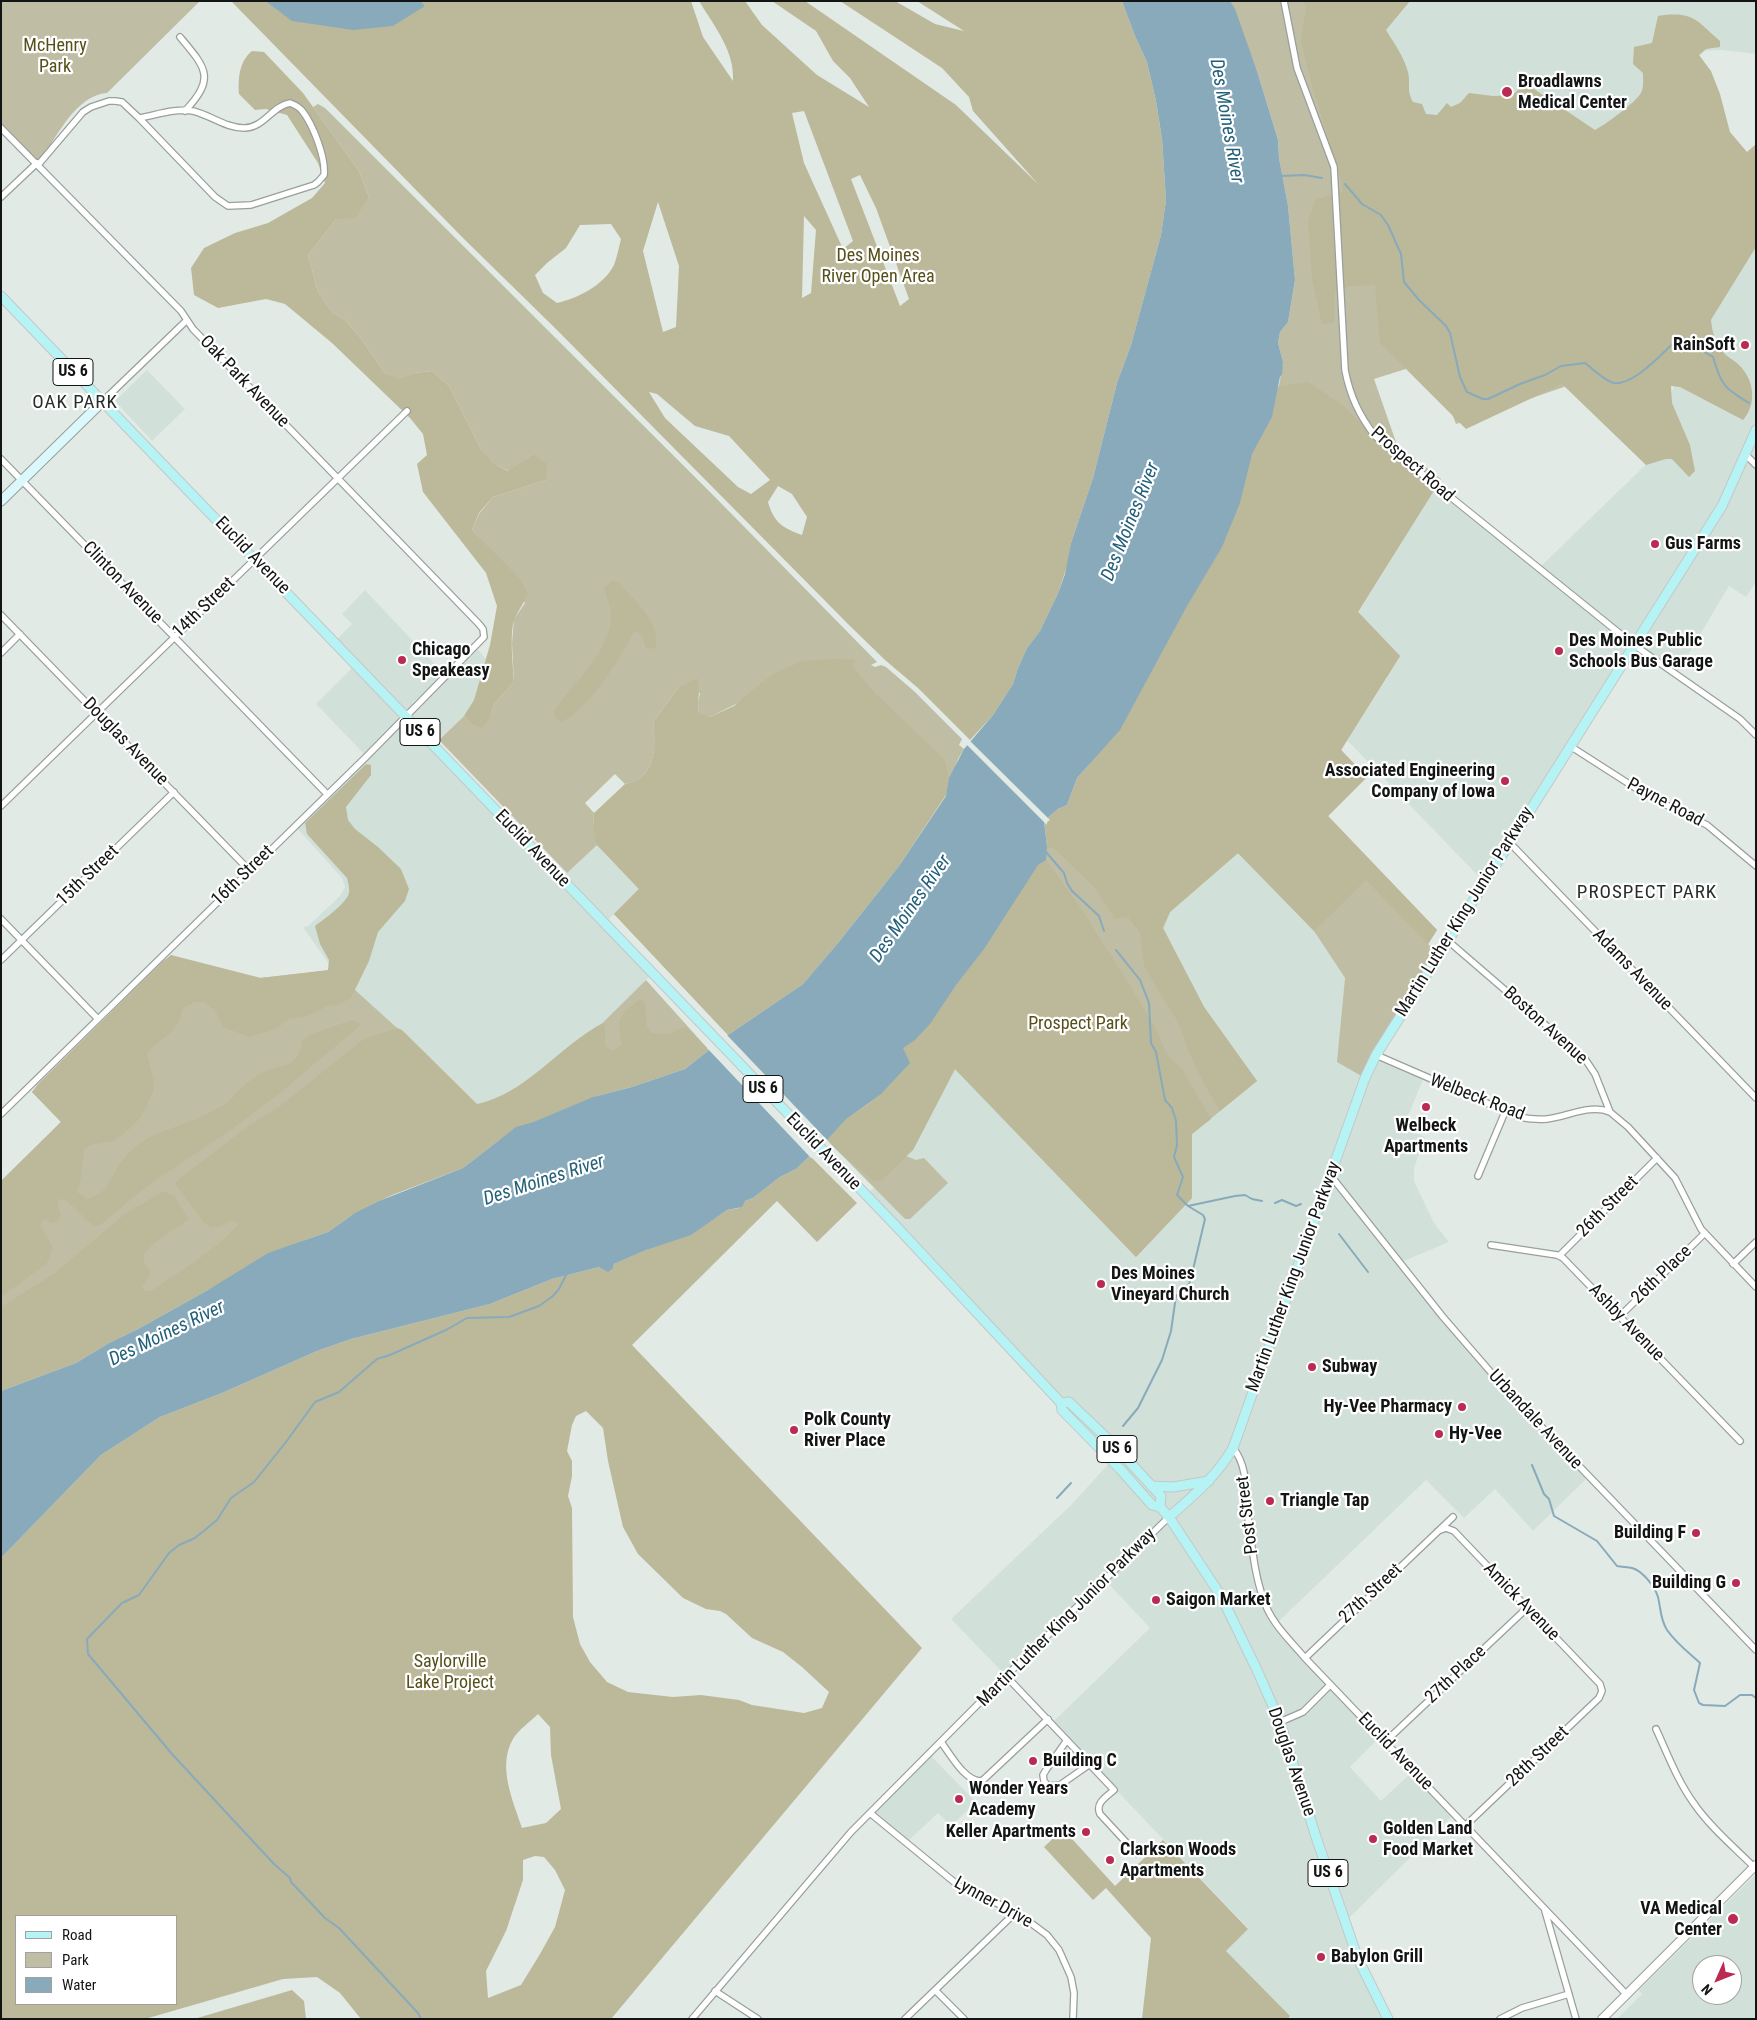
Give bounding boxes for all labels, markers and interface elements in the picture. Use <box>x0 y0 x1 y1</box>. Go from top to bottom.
park label: McHenry Park <box>23 35 87 78</box>
water label: Des Moines River <box>1204 57 1248 185</box>
place label: Broadlawns Medical Center <box>1518 71 1627 114</box>
marker: Broadlawns Medical Center <box>1500 85 1514 99</box>
park label: Des Moines River Open Area <box>821 245 935 288</box>
street label: Oak Park Avenue <box>195 331 293 433</box>
place label: RainSoft <box>1673 334 1735 356</box>
marker: RainSoft <box>1739 339 1751 351</box>
road number: US 6 <box>53 358 93 386</box>
district label: OAK PARK <box>31 392 119 414</box>
street label: Prospect Road <box>1366 423 1458 507</box>
water label: Des Moines River <box>1097 459 1165 585</box>
street label: Euclid Avenue <box>210 513 294 599</box>
place label: Gus Farms <box>1665 533 1741 555</box>
street label: Clinton Avenue <box>77 537 167 629</box>
marker: Gus Farms <box>1649 538 1661 550</box>
street label: 14th Street <box>168 573 240 643</box>
place label: Des Moines Public Schools Bus Garage <box>1569 630 1713 672</box>
place label: Chicago Speakeasy <box>412 639 489 682</box>
marker: Des Moines Public Schools Bus Garage <box>1553 645 1565 657</box>
marker: Chicago Speakeasy <box>396 654 408 666</box>
street label: Douglas Avenue <box>78 694 172 790</box>
road number: US 6 <box>400 719 440 746</box>
place label: Associated Engineering Company of Iowa <box>1325 760 1495 802</box>
street label: Payne Road <box>1623 774 1707 832</box>
marker: Associated Engineering Company of Iowa <box>1499 775 1511 787</box>
street label: Martin Luther King Junior Parkway <box>1391 803 1539 1021</box>
street label: Euclid Avenue <box>490 806 574 892</box>
street label: 15th Street <box>52 841 124 911</box>
street label: 16th Street <box>207 841 279 911</box>
water label: Des Moines River <box>866 851 956 967</box>
district label: PROSPECT PARK <box>1575 882 1719 904</box>
street label: Adams Avenue <box>1588 925 1676 1015</box>
street label: Boston Avenue <box>1498 983 1592 1069</box>
park label: Prospect Park <box>1028 1013 1128 1035</box>
street label: Welbeck Road <box>1426 1070 1528 1126</box>
road number: US 6 <box>743 1076 783 1102</box>
marker: Welbeck Apartments <box>1420 1101 1432 1113</box>
street label: Euclid Avenue <box>781 1109 865 1195</box>
place label: Welbeck Apartments <box>1384 1115 1468 1158</box>
water label: Des Moines River <box>481 1151 607 1211</box>
street label: Martin Luther King Junior Parkway <box>1242 1159 1346 1395</box>
street label: 26th Street <box>1573 1172 1643 1242</box>
street label: 26th Place <box>1627 1241 1697 1309</box>
place label: Des Moines Vineyard Church <box>1111 1263 1229 1306</box>
marker: Des Moines Vineyard Church <box>1095 1278 1107 1290</box>
street label: Ashby Avenue <box>1584 1280 1668 1366</box>
water label: Des Moines River <box>106 1296 228 1372</box>
place label: Subway <box>1322 1356 1377 1378</box>
marker: Subway <box>1306 1361 1318 1373</box>
street label: Urbandale Avenue <box>1483 1366 1587 1474</box>
place label: Hy-Vee Pharmacy <box>1323 1396 1452 1418</box>
marker: Hy-Vee Pharmacy <box>1456 1401 1468 1413</box>
place label: Polk County River Place <box>804 1409 891 1452</box>
place label: Hy-Vee <box>1449 1423 1502 1445</box>
marker: Polk County River Place <box>788 1424 800 1436</box>
marker: Hy-Vee <box>1433 1428 1445 1440</box>
road number: US 6 <box>1097 1436 1137 1462</box>
street label: Post Street <box>1232 1475 1264 1555</box>
place label: Triangle Tap <box>1280 1490 1369 1512</box>
marker: Triangle Tap <box>1264 1495 1276 1507</box>
place label: Building F <box>1614 1522 1686 1544</box>
street label: Martin Luther King Junior Parkway <box>973 1524 1161 1712</box>
marker: Building F <box>1690 1527 1702 1539</box>
street label: Amick Avenue <box>1478 1558 1564 1646</box>
street label: 27th Street <box>1335 1559 1407 1629</box>
place label: Building G <box>1652 1572 1726 1594</box>
marker: Building G <box>1730 1577 1742 1589</box>
place label: Saigon Market <box>1166 1589 1270 1611</box>
marker: Saigon Market <box>1150 1594 1162 1606</box>
street label: 27th Place <box>1421 1641 1491 1709</box>
park label: Saylorville Lake Project <box>406 1651 494 1694</box>
street label: Douglas Avenue <box>1262 1705 1320 1819</box>
street label: Euclid Avenue <box>1353 1709 1437 1795</box>
street label: 28th Street <box>1502 1722 1574 1792</box>
place label: Building C <box>1043 1750 1117 1772</box>
marker: Building C <box>1027 1755 1039 1767</box>
place label: Wonder Years Academy <box>969 1778 1068 1820</box>
marker: Wonder Years Academy <box>953 1793 965 1805</box>
place label: Golden Land Food Market <box>1383 1818 1473 1860</box>
place label: Keller Apartments <box>946 1821 1076 1843</box>
marker: Keller Apartments <box>1080 1826 1092 1838</box>
marker: Golden Land Food Market <box>1367 1833 1379 1845</box>
place label: Clarkson Woods Apartments <box>1120 1839 1236 1882</box>
marker: Clarkson Woods Apartments <box>1104 1854 1116 1866</box>
road number: US 6 <box>1308 1860 1348 1886</box>
street label: Lynner Drive <box>950 1873 1036 1933</box>
place label: VA Medical Center <box>1640 1898 1722 1940</box>
marker: VA Medical Center <box>1726 1912 1740 1926</box>
legend <box>15 1915 178 2005</box>
text: Road <box>62 1926 92 1944</box>
place label: Babylon Grill <box>1331 1946 1423 1968</box>
text: Park <box>62 1951 89 1969</box>
marker: Babylon Grill <box>1315 1951 1327 1963</box>
north arrow <box>1692 1955 1742 2005</box>
text: Water <box>62 1976 96 1994</box>
text: N <box>1698 1981 1716 1998</box>

